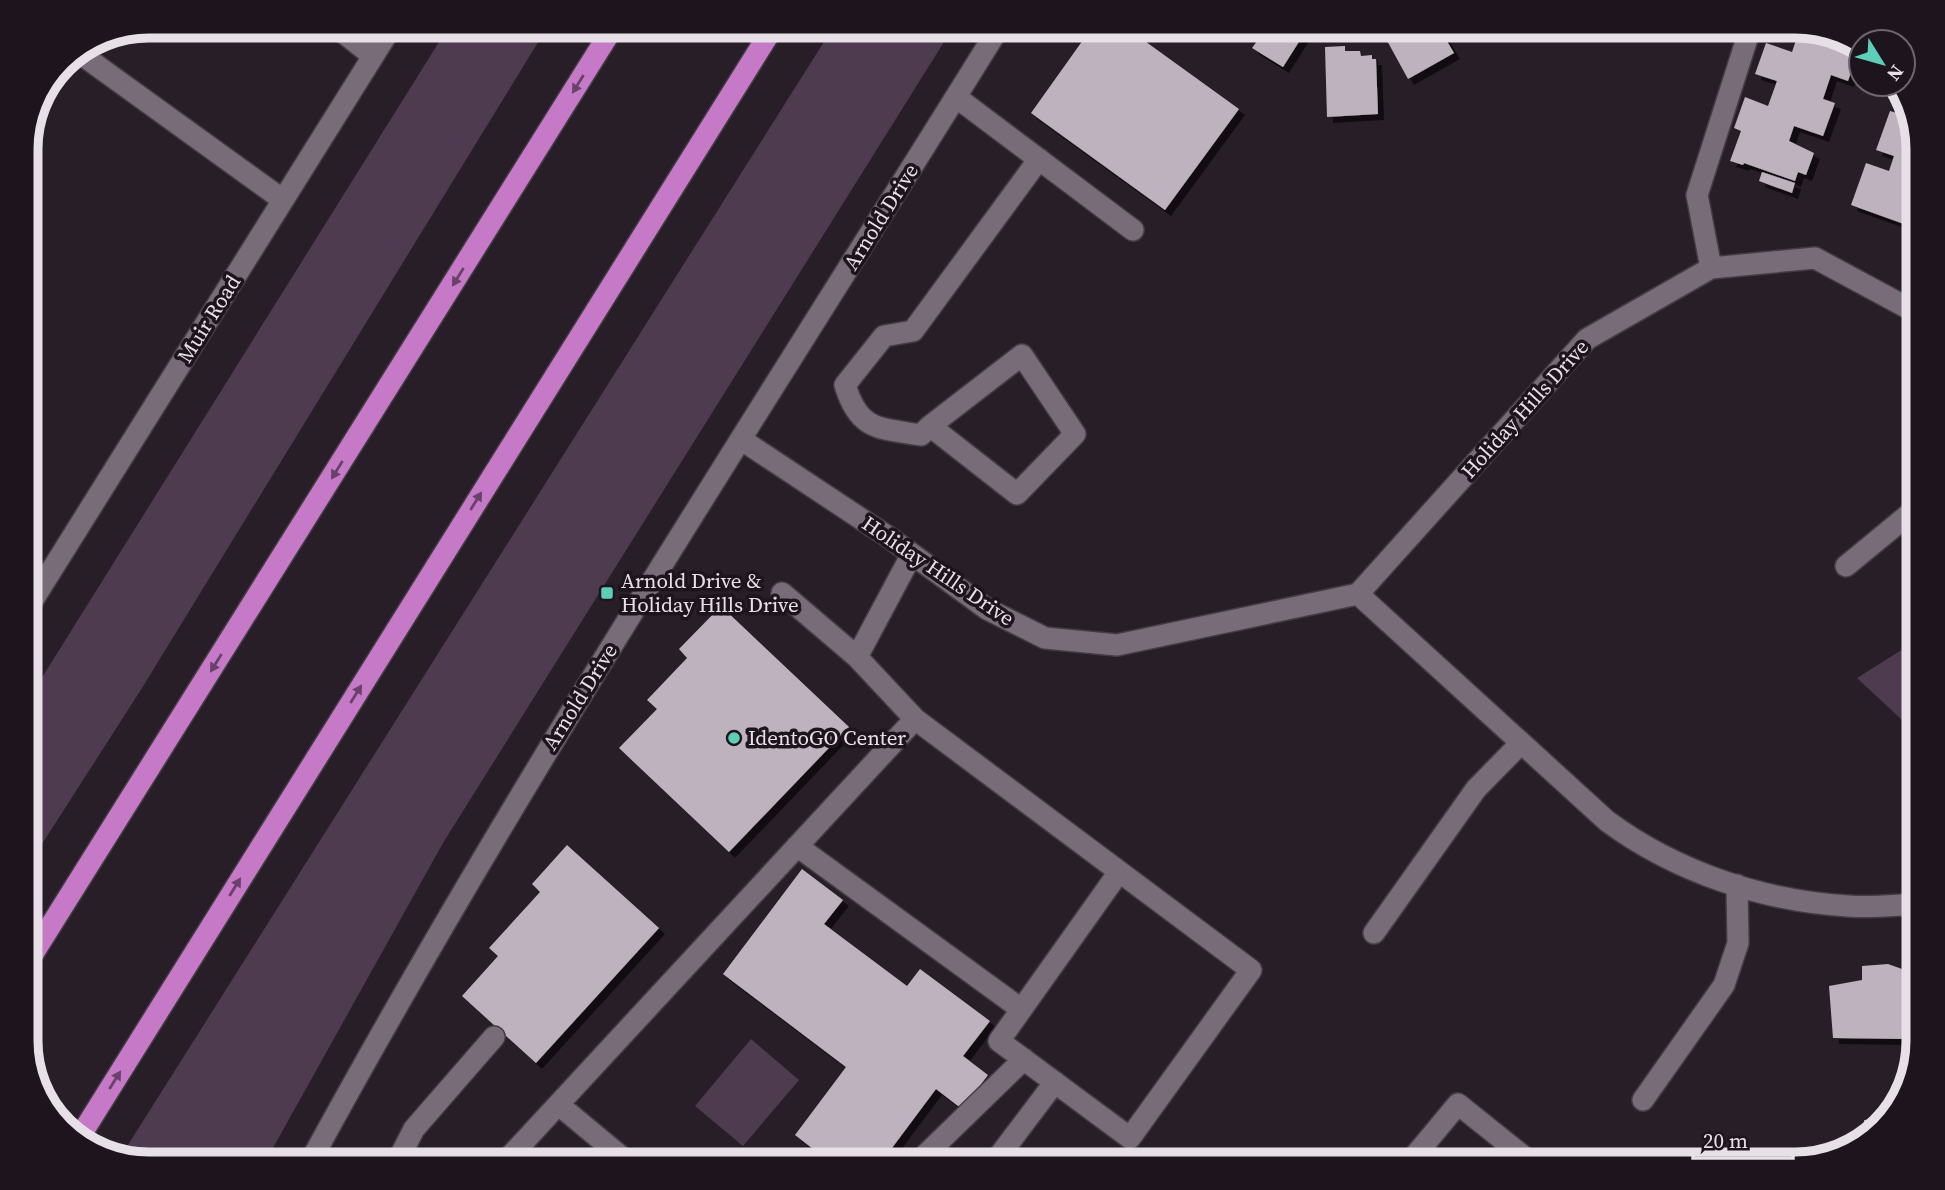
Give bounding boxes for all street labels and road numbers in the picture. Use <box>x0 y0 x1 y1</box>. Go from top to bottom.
street label: Arnold Drive <box>836 158 925 276</box>
street label: Muir Road <box>170 269 247 368</box>
street label: Holiday Hills Drive <box>1454 333 1595 484</box>
street label: Holiday Hills Drive <box>856 509 1020 632</box>
street label: Arnold Drive <box>535 638 624 756</box>

